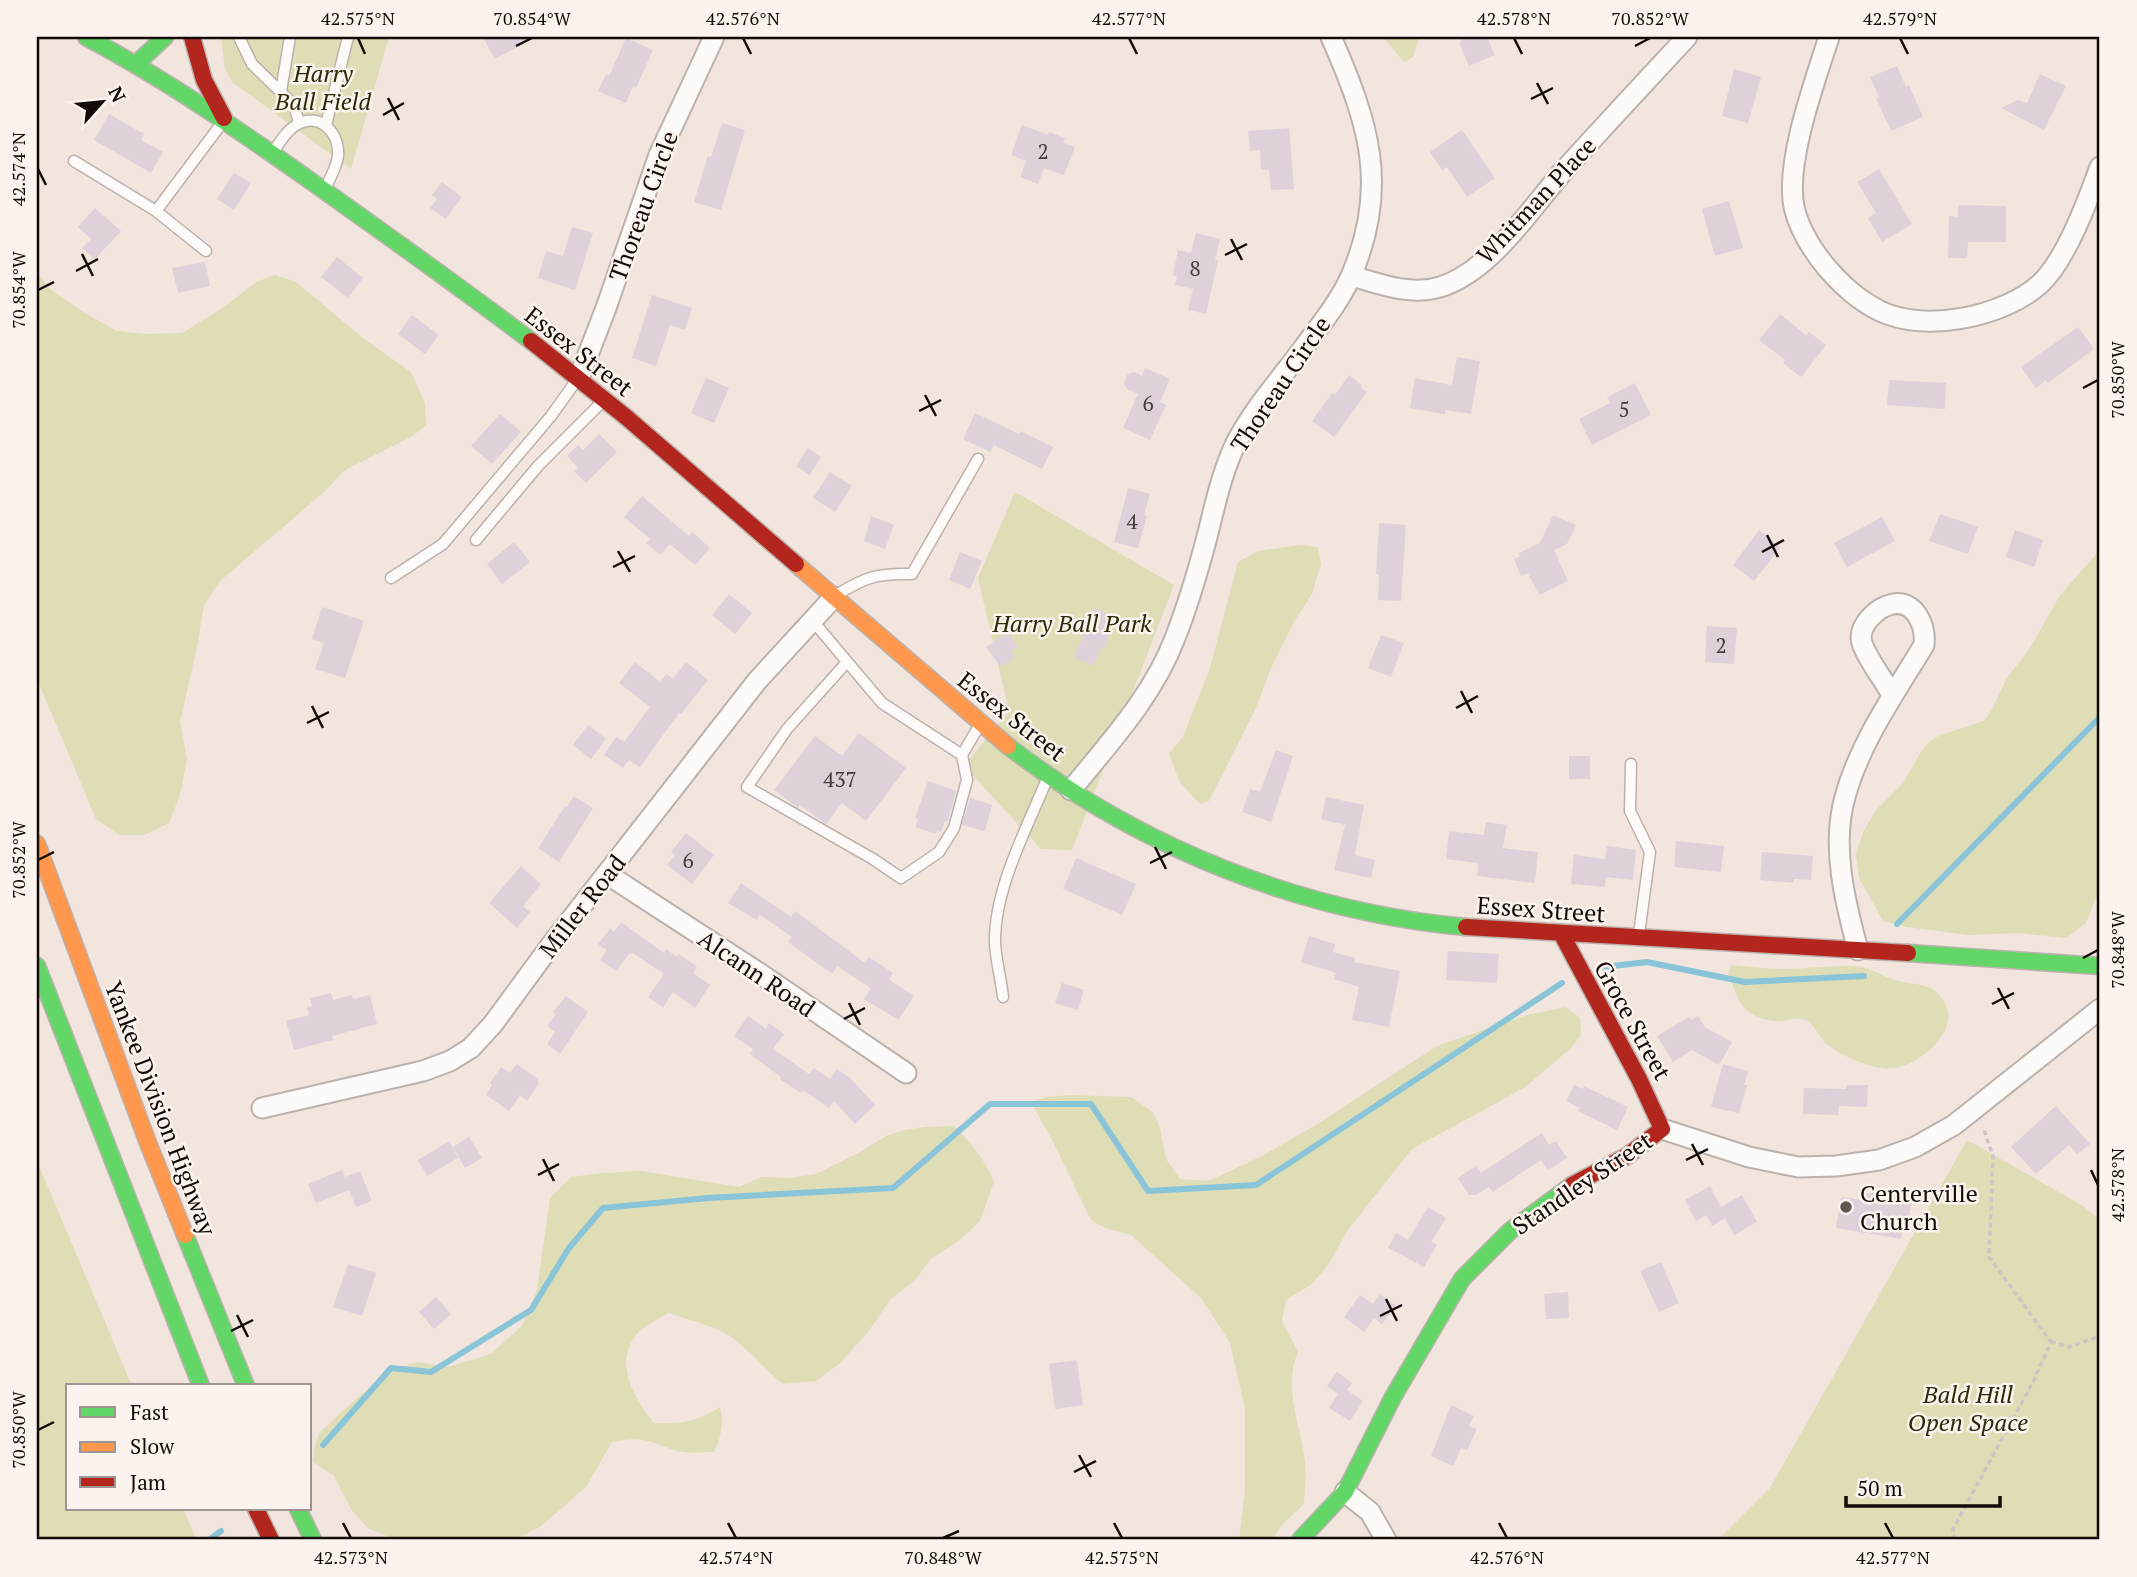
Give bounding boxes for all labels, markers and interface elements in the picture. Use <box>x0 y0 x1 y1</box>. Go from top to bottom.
text: 42.575°N <box>321 6 395 30</box>
text: 70.854°W <box>493 6 571 30</box>
text: 42.576°N <box>706 6 780 30</box>
text: 42.577°N <box>1092 6 1166 30</box>
text: 42.578°N <box>1477 6 1551 30</box>
text: 70.852°W <box>1611 6 1689 30</box>
text: 42.579°N <box>1863 6 1937 30</box>
park label: Harry Ball Field <box>274 57 372 117</box>
north arrow <box>66 66 136 136</box>
text: N <box>103 82 132 107</box>
street label: Thoreau Circle <box>601 126 685 286</box>
street label: Whitman Place <box>1469 130 1603 270</box>
text: 42.574°N <box>6 132 30 206</box>
house number: 2 <box>1037 137 1049 165</box>
text: 70.854°W <box>6 251 30 329</box>
house number: 8 <box>1189 254 1201 282</box>
street label: Essex Street <box>518 299 640 403</box>
street label: Thoreau Circle <box>1223 310 1337 458</box>
text: 70.850°W <box>2105 341 2129 419</box>
house number: 6 <box>1142 389 1154 417</box>
house number: 5 <box>1618 395 1630 423</box>
house number: 4 <box>1126 507 1138 535</box>
park label: Harry Ball Park <box>991 607 1152 639</box>
house number: 2 <box>1715 631 1727 659</box>
street label: Essex Street <box>951 664 1073 768</box>
house number: 437 <box>823 765 857 793</box>
text: 70.852°W <box>6 821 30 899</box>
house number: 6 <box>682 846 694 874</box>
street label: Miller Road <box>531 848 633 964</box>
street label: Essex Street <box>1476 889 1606 929</box>
text: 70.848°W <box>2105 911 2129 989</box>
street label: Alcann Road <box>692 922 822 1024</box>
street label: Groce Street <box>1587 955 1679 1085</box>
street label: Yankee Division Highway <box>98 976 225 1240</box>
street label: Standley Street <box>1506 1124 1658 1242</box>
text: 42.578°N <box>2105 1148 2129 1222</box>
place label: Centerville Church <box>1860 1177 1978 1237</box>
marker: Centerville Church <box>1838 1199 1854 1215</box>
park label: Bald Hill Open Space <box>1908 1378 2028 1438</box>
legend <box>66 1384 312 1510</box>
text: 70.850°W <box>6 1391 30 1469</box>
text: Fast <box>130 1398 169 1426</box>
text: Slow <box>130 1432 175 1460</box>
scale bar <box>1846 1465 2000 1509</box>
text: Jam <box>130 1468 166 1496</box>
text: 50 m <box>1857 1474 1903 1502</box>
text: 42.573°N <box>314 1545 388 1569</box>
text: 42.574°N <box>699 1545 773 1569</box>
text: 70.848°W <box>904 1545 982 1569</box>
text: 42.575°N <box>1085 1545 1159 1569</box>
text: 42.576°N <box>1470 1545 1544 1569</box>
text: 42.577°N <box>1856 1545 1930 1569</box>

